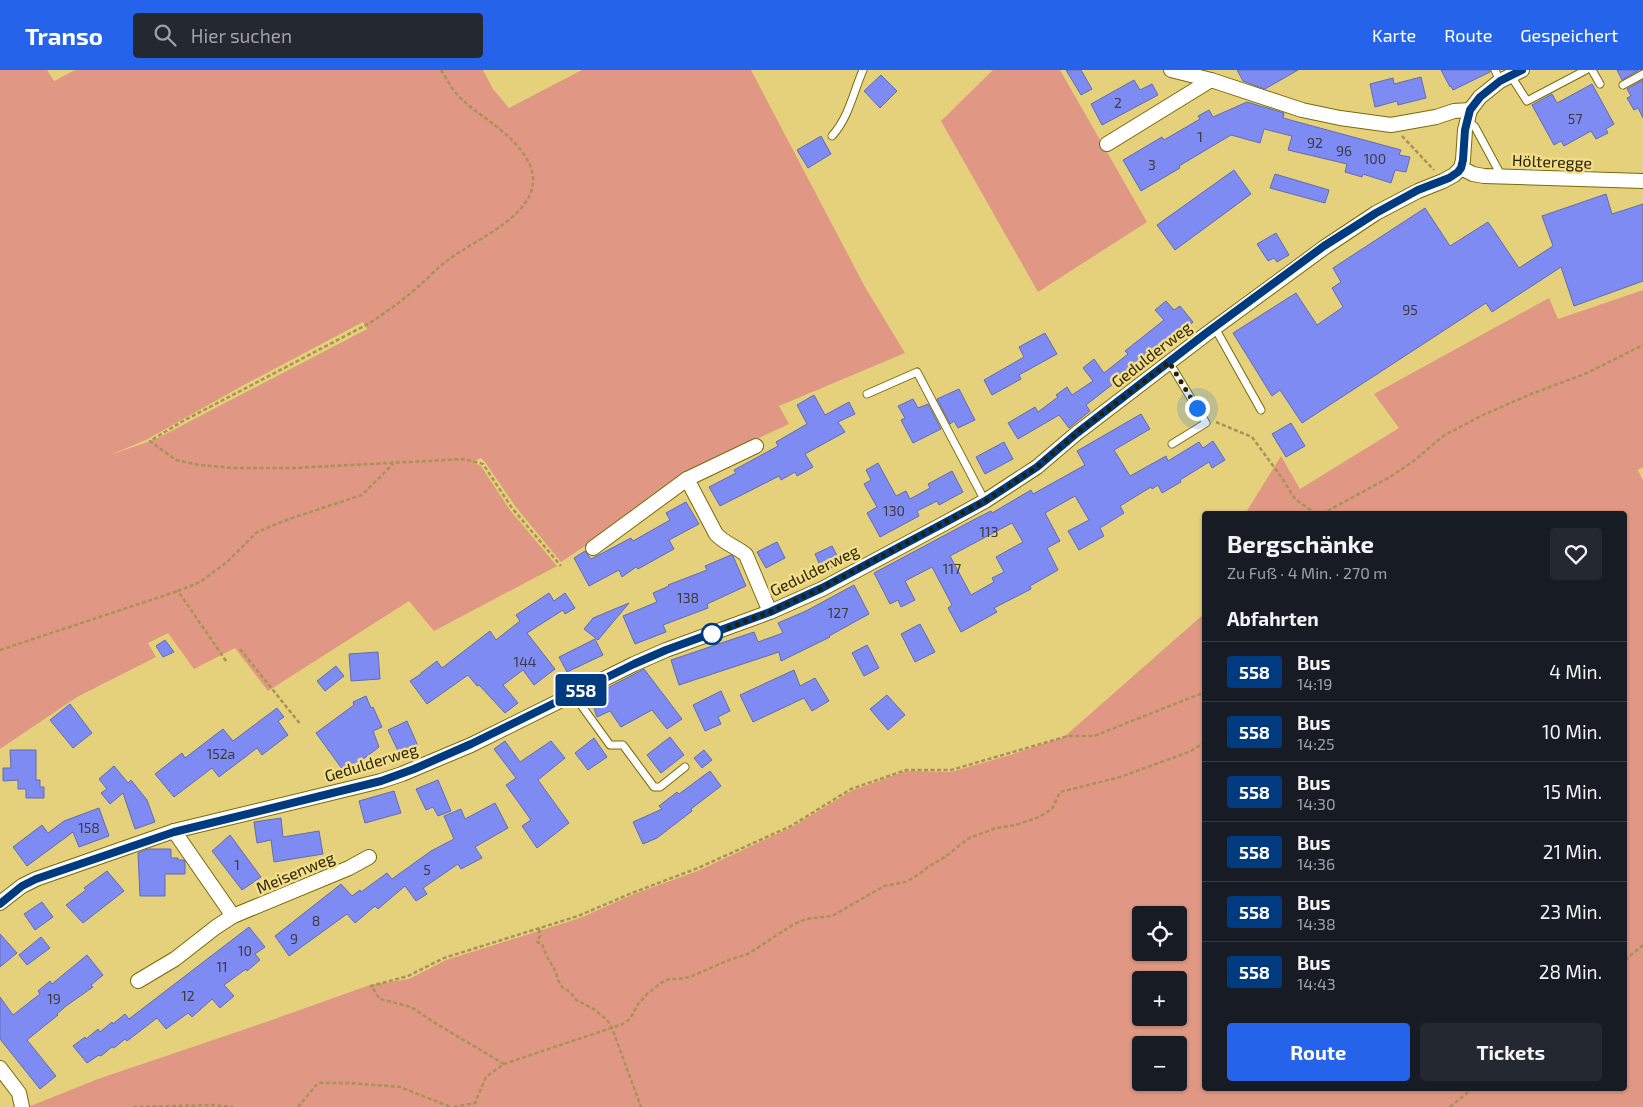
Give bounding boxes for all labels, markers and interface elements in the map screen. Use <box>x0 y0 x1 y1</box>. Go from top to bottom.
search box <box>133 13 483 58</box>
text: Transo <box>25 21 103 50</box>
icon: search <box>151 21 179 49</box>
text: Hier suchen <box>191 24 292 47</box>
text: Karte <box>1372 24 1416 46</box>
text: Route <box>1444 24 1492 46</box>
text: Gespeichert <box>1520 24 1618 46</box>
house number: 2 <box>1114 94 1122 111</box>
house number: 57 <box>1568 110 1582 127</box>
house number: 1 <box>1197 128 1203 145</box>
house number: 92 <box>1307 134 1323 151</box>
house number: 96 <box>1336 142 1352 159</box>
house number: 100 <box>1364 150 1386 167</box>
street label: Hölteregge <box>1512 150 1592 172</box>
house number: 3 <box>1148 156 1156 173</box>
house number: 95 <box>1402 301 1418 318</box>
street label: Gedulderweg <box>1107 317 1195 391</box>
your location <box>1185 396 1210 421</box>
house number: 130 <box>883 502 905 519</box>
house number: 113 <box>980 523 998 540</box>
button: heart <box>1550 528 1602 580</box>
text: Bergschänke <box>1227 529 1374 558</box>
street label: Gedulderweg <box>766 540 862 600</box>
house number: 117 <box>943 560 961 577</box>
text: Zu Fuß · 4 Min. · 270 m <box>1227 563 1387 582</box>
house number: 138 <box>677 589 699 606</box>
house number: 127 <box>828 604 848 621</box>
text: Abfahrten <box>1227 607 1319 630</box>
unlabelled marker <box>701 623 723 645</box>
text: Bus <box>1297 651 1331 674</box>
house number: 144 <box>514 653 536 670</box>
text: 4 Min. <box>1549 660 1602 683</box>
text: 558 <box>1239 661 1270 683</box>
line badge: 558 <box>552 674 610 706</box>
text: 14:19 <box>1297 674 1333 693</box>
text: 558 <box>565 679 597 701</box>
text: Bus <box>1297 711 1331 734</box>
text: 10 Min. <box>1542 720 1602 743</box>
text: 558 <box>1239 721 1270 743</box>
text: 14:25 <box>1297 734 1335 753</box>
street label: Gedulderweg <box>322 739 420 785</box>
house number: 152a <box>207 745 235 762</box>
text: Bus <box>1297 771 1331 794</box>
text: 15 Min. <box>1543 780 1602 803</box>
text: 558 <box>1239 781 1270 803</box>
text: 14:30 <box>1297 794 1336 813</box>
house number: 158 <box>78 819 100 836</box>
text: Bus <box>1297 831 1331 854</box>
text: 21 Min. <box>1543 840 1602 863</box>
text: 558 <box>1239 841 1270 863</box>
street label: Meisenweg <box>253 847 337 897</box>
text: 14:36 <box>1297 854 1335 873</box>
house number: 1 <box>234 856 240 873</box>
house number: 5 <box>423 861 431 878</box>
text: Bus <box>1297 891 1331 914</box>
text: 23 Min. <box>1540 900 1602 923</box>
text: 558 <box>1239 901 1270 923</box>
map controls <box>1132 906 1187 1091</box>
button: locate <box>1132 906 1187 961</box>
house number: 8 <box>312 912 320 929</box>
text: 14:38 <box>1297 914 1336 933</box>
house number: 9 <box>290 930 298 947</box>
house number: 10 <box>238 942 252 959</box>
text: Bus <box>1297 951 1331 974</box>
house number: 11 <box>216 958 228 975</box>
text: 28 Min. <box>1539 960 1602 983</box>
text: 558 <box>1239 961 1270 983</box>
button: + <box>1132 971 1187 1026</box>
text: 14:43 <box>1297 974 1336 993</box>
house number: 12 <box>181 987 195 1004</box>
house number: 19 <box>47 990 61 1007</box>
button: Route <box>1227 1023 1410 1081</box>
button: Tickets <box>1420 1023 1602 1081</box>
button: − <box>1132 1036 1187 1091</box>

